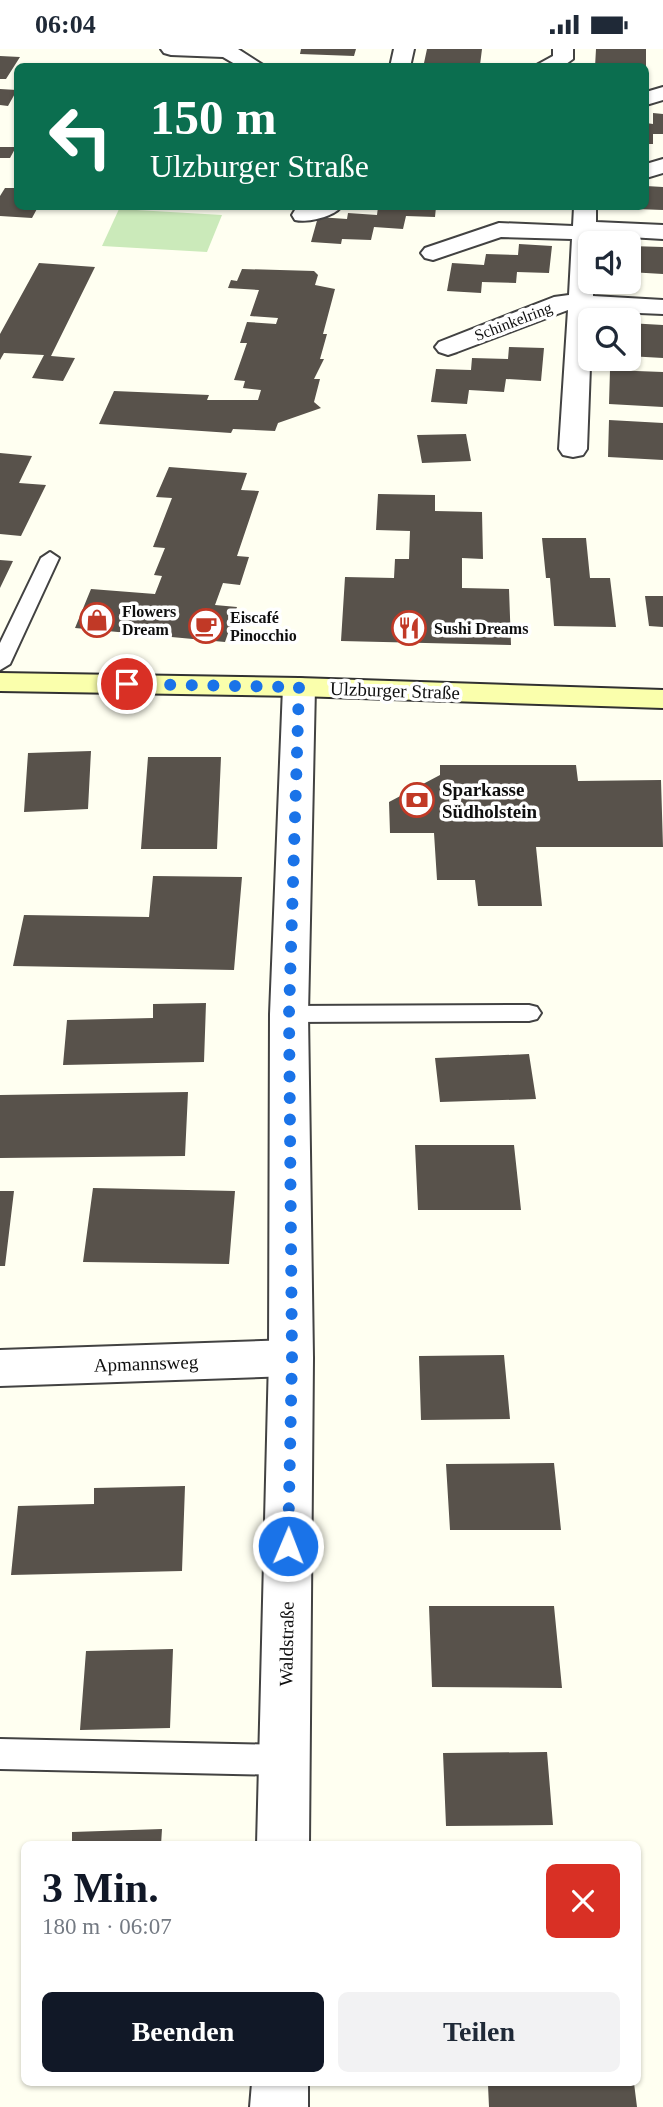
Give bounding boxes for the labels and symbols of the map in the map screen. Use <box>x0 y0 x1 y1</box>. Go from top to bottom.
street label: Schinkelring <box>472 299 555 345</box>
shop icon: Flowers Dream <box>78 601 116 639</box>
place label: Flowers Dream <box>122 603 176 638</box>
cafe icon: Eiscafé Pinocchio <box>187 607 225 645</box>
place label: Eiscafé Pinocchio <box>230 609 297 644</box>
restaurant icon: Sushi Dreams <box>390 609 428 647</box>
place label: Sushi Dreams <box>434 620 528 637</box>
pin <box>97 654 157 714</box>
street label: Ulzburger Straße <box>330 678 460 703</box>
place label: Sparkasse Südholstein <box>442 779 537 822</box>
bank icon: Sparkasse Südholstein <box>398 781 436 819</box>
street label: Apmannsweg <box>93 1351 199 1376</box>
position arrow <box>251 1509 325 1583</box>
street label: Waldstraße <box>275 1601 298 1687</box>

